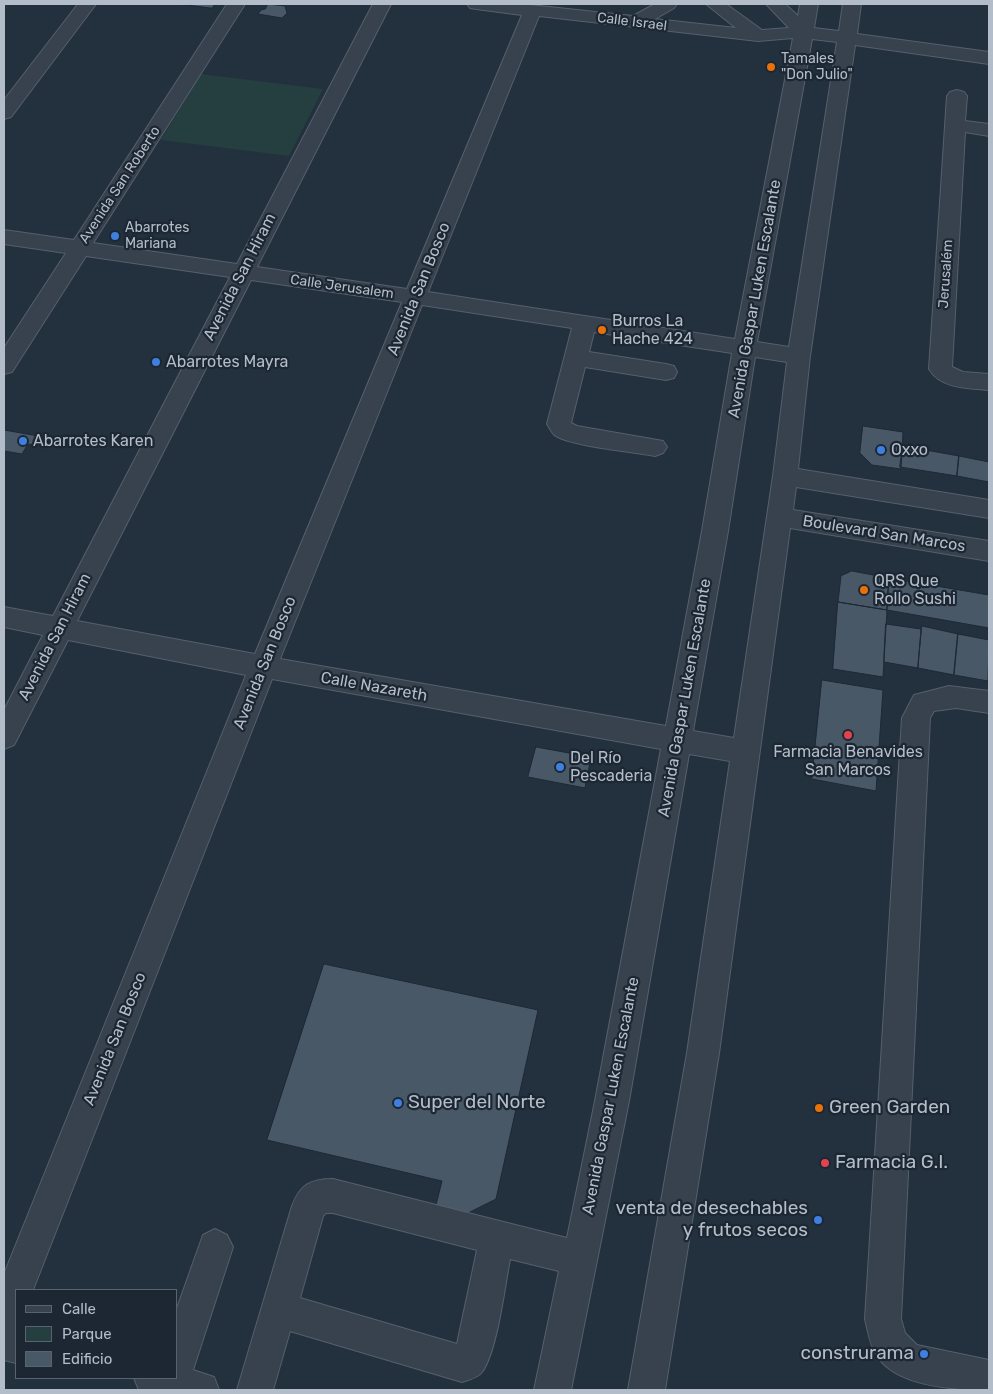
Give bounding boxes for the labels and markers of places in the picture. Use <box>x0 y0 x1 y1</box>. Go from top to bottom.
place label: Tamales "Don Julio" <box>781 51 853 84</box>
marker: Tamales "Don Julio" <box>765 61 777 73</box>
place label: Abarrotes Mariana <box>125 220 189 252</box>
marker: Abarrotes Mariana <box>109 230 121 242</box>
place label: Burros La Hache 424 <box>612 311 693 349</box>
marker: Burros La Hache 424 <box>596 324 608 336</box>
place label: Abarrotes Mayra <box>166 352 288 372</box>
marker: Abarrotes Mayra <box>150 356 162 368</box>
place label: Abarrotes Karen <box>33 431 153 451</box>
marker: Abarrotes Karen <box>17 435 29 447</box>
place label: Oxxo <box>891 440 928 460</box>
marker: Oxxo <box>875 444 887 456</box>
place label: QRS Que Rollo Sushi <box>874 571 956 609</box>
marker: QRS Que Rollo Sushi <box>858 584 870 596</box>
marker: Farmacia Benavides San Marcos <box>842 729 854 741</box>
place label: Farmacia Benavides San Marcos <box>773 742 923 780</box>
place label: Del Río Pescaderia <box>570 748 652 786</box>
marker: Del Río Pescaderia <box>554 761 566 773</box>
place label: Super del Norte <box>408 1092 546 1114</box>
marker: Super del Norte <box>392 1097 404 1109</box>
place label: Green Garden <box>829 1097 950 1119</box>
marker: Green Garden <box>813 1102 825 1114</box>
place label: Farmacia G.I. <box>835 1152 948 1174</box>
marker: Farmacia G.I. <box>819 1157 831 1169</box>
place label: venta de desechables y frutos secos <box>616 1198 808 1242</box>
marker: venta de desechables y frutos secos <box>812 1214 824 1226</box>
place label: construrama <box>800 1343 914 1365</box>
marker: construrama <box>918 1348 930 1360</box>

